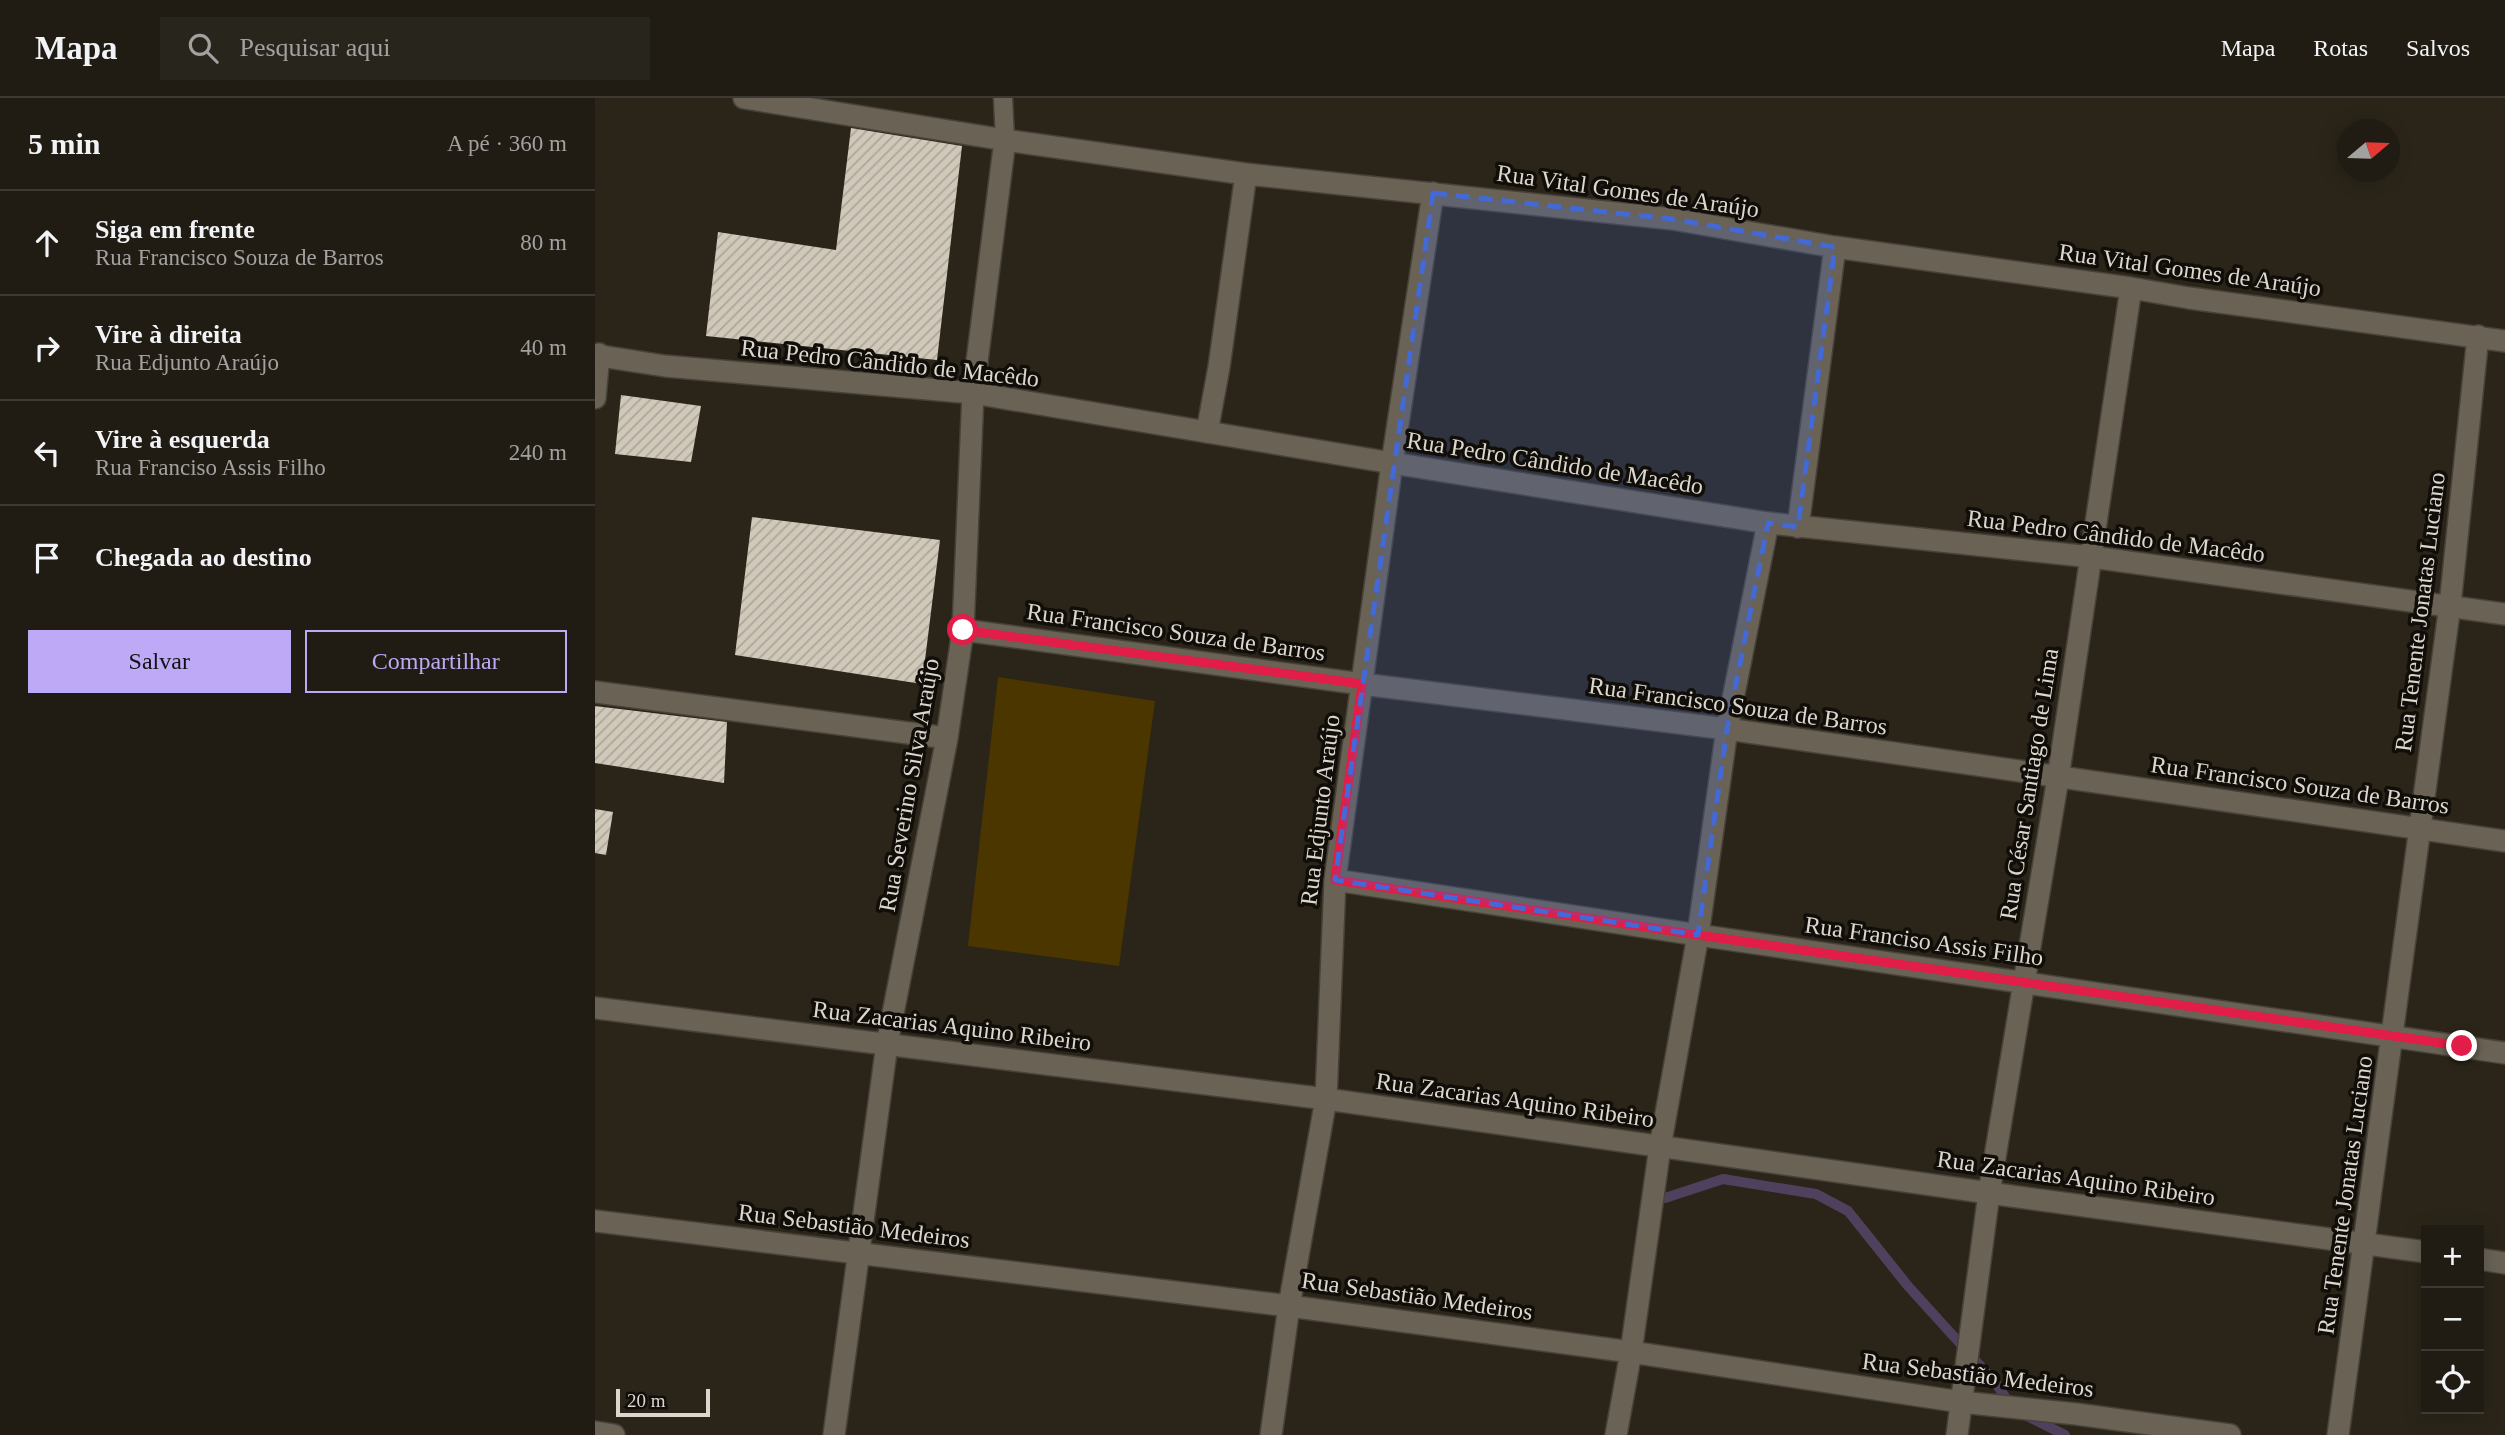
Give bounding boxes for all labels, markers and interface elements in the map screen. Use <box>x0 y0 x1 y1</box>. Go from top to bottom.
search box <box>160 17 650 80</box>
icon: search <box>184 29 222 67</box>
text: Mapa <box>35 30 118 66</box>
text: Pesquisar aqui <box>240 33 390 62</box>
text: Mapa <box>2221 35 2275 61</box>
text: Rotas <box>2313 35 2368 61</box>
text: Salvos <box>2406 35 2470 61</box>
north arrow <box>2337 119 2400 182</box>
text: 5 min <box>28 127 101 160</box>
text: A pé · 360 m <box>447 131 567 156</box>
street label: Rua Vital Gomes de Araújo <box>1495 160 1761 222</box>
text: Siga em frente <box>95 215 255 244</box>
icon: ahead <box>28 224 66 262</box>
text: 80 m <box>520 230 567 255</box>
street label: Rua Vital Gomes de Araújo <box>2057 239 2323 301</box>
text: Rua Francisco Souza de Barros <box>95 245 384 270</box>
text: Vire à direita <box>95 320 242 349</box>
icon: right <box>28 329 66 367</box>
street label: Rua Pedro Cândido de Macêdo <box>739 334 1041 392</box>
text: 40 m <box>520 335 567 360</box>
text: Rua Edjunto Araújo <box>95 350 279 375</box>
text: Vire à esquerda <box>95 425 270 454</box>
street label: Rua Pedro Cândido de Macêdo <box>1405 427 1705 499</box>
icon: left <box>28 434 66 472</box>
text: 240 m <box>509 440 567 465</box>
text: Rua Franciso Assis Filho <box>95 455 326 480</box>
street label: Rua Tenente Jonatas Luciano <box>2390 471 2450 753</box>
street label: Rua Pedro Cândido de Macêdo <box>1966 505 2266 567</box>
icon: arrive <box>28 539 66 577</box>
text: Chegada ao destino <box>95 543 312 572</box>
street label: Rua Francisco Souza de Barros <box>1025 598 1327 666</box>
route start <box>947 614 978 645</box>
button: Salvar <box>28 630 291 693</box>
button: Compartilhar <box>305 630 567 693</box>
street label: Rua César Santiago de Lima <box>1995 646 2063 922</box>
street label: Rua Severino Silva Araújo <box>874 656 944 914</box>
street label: Rua Francisco Souza de Barros <box>1587 672 1889 740</box>
street label: Rua Edjunto Araújo <box>1295 713 1345 907</box>
street label: Rua Francisco Souza de Barros <box>2149 751 2451 819</box>
street label: Rua Franciso Assis Filho <box>1803 911 2045 971</box>
street label: Rua Zacarias Aquino Ribeiro <box>811 996 1093 1056</box>
route end <box>2446 1030 2477 1061</box>
street label: Rua Tenente Jonatas Luciano <box>2313 1054 2377 1336</box>
street label: Rua Zacarias Aquino Ribeiro <box>1374 1068 1656 1132</box>
street label: Rua Zacarias Aquino Ribeiro <box>1935 1146 2217 1210</box>
street label: Rua Sebastião Medeiros <box>737 1199 971 1253</box>
map controls <box>2421 1225 2484 1414</box>
button: + <box>2421 1225 2484 1288</box>
street label: Rua Sebastião Medeiros <box>1300 1267 1534 1325</box>
button: − <box>2421 1288 2484 1351</box>
street label: Rua Sebastião Medeiros <box>1861 1348 2095 1402</box>
button: locate <box>2421 1351 2484 1414</box>
scale bar <box>616 1386 711 1418</box>
text: 20 m <box>627 1390 666 1411</box>

